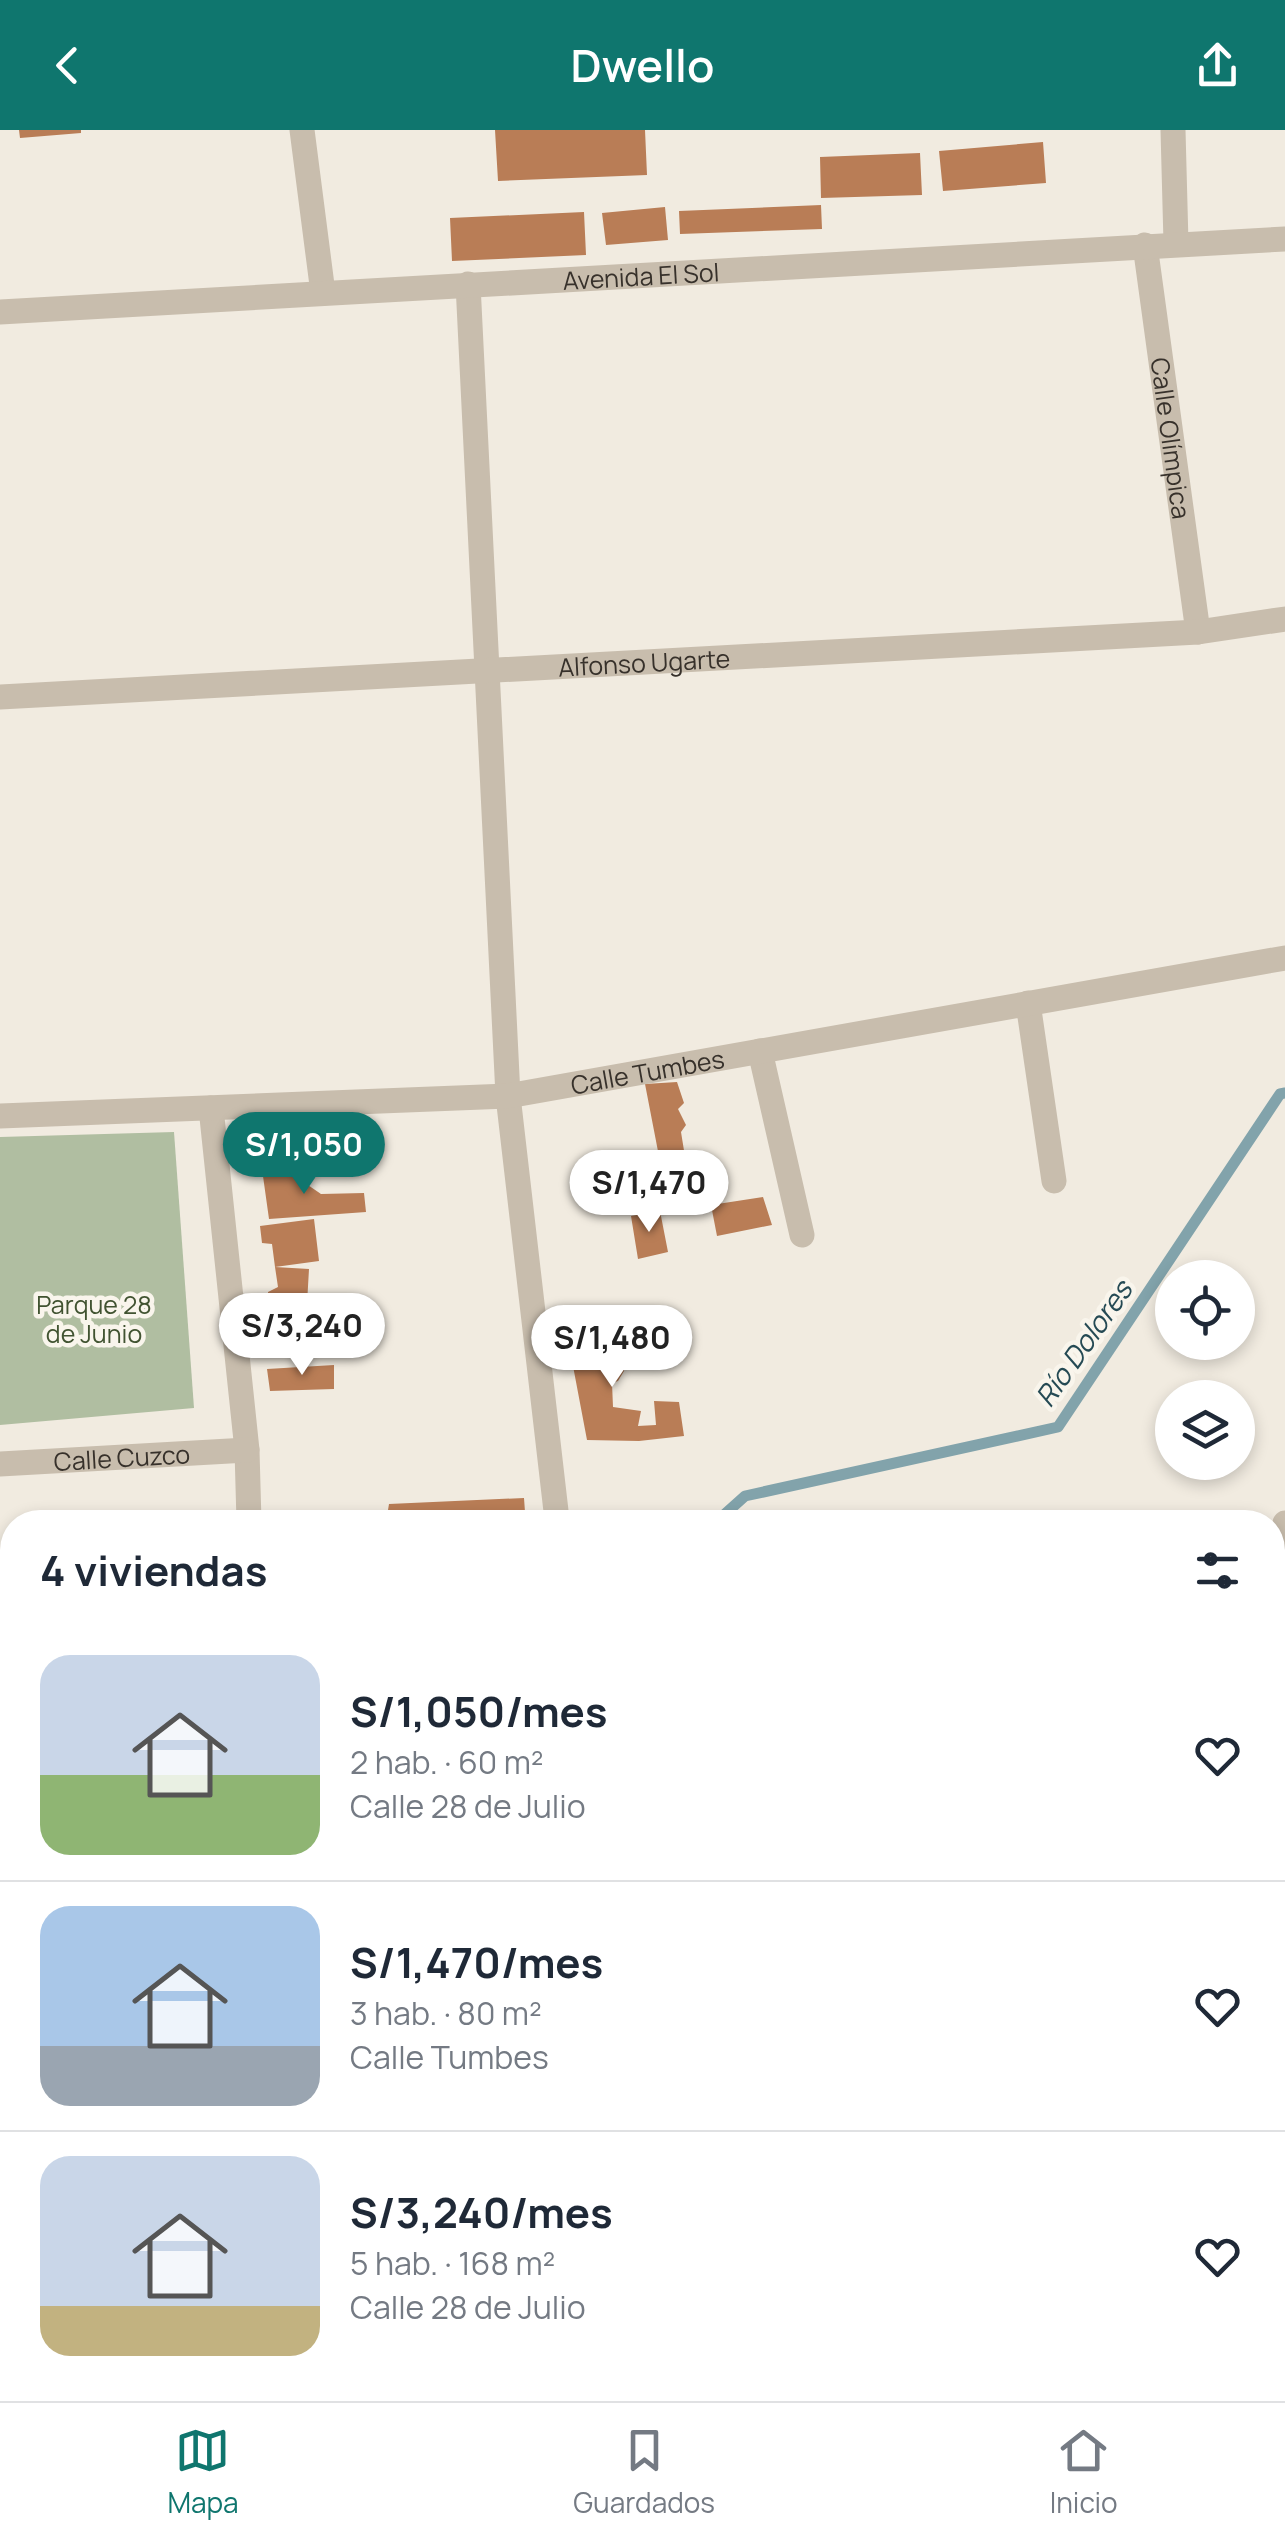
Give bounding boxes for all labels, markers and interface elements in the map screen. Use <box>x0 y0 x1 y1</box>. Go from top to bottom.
text: Dwello <box>571 34 714 96</box>
icon: back <box>40 38 95 93</box>
icon: share <box>1190 38 1245 93</box>
street label: Avenida El Sol <box>562 254 720 298</box>
street label: Calle Olímpica <box>1143 355 1200 521</box>
street label: Alfonso Ugarte <box>557 640 731 684</box>
street label: Calle Tumbes <box>568 1040 727 1102</box>
pin: S/1,050 <box>212 1112 396 1197</box>
text: S/1,050 <box>245 1122 363 1166</box>
pin: S/1,470 <box>557 1150 741 1235</box>
text: S/1,470 <box>592 1160 706 1204</box>
map controls <box>1155 1260 1255 1480</box>
button: locate <box>1155 1260 1255 1360</box>
water label: Río Dolores <box>1026 1271 1142 1414</box>
park label: Parque 28 de Junio <box>36 1287 152 1351</box>
pin: S/3,240 <box>210 1293 394 1378</box>
text: S/3,240 <box>241 1303 363 1347</box>
pin: S/1,480 <box>520 1305 704 1390</box>
text: S/1,480 <box>553 1315 671 1359</box>
button: layers <box>1155 1380 1255 1480</box>
street label: Calle Cuzco <box>53 1436 191 1478</box>
text: 4 viviendas <box>40 1541 267 1599</box>
icon: filters <box>1190 1543 1245 1598</box>
text: S/1,050/mes <box>350 1682 608 1740</box>
icon: home <box>120 1695 240 1815</box>
icon: heart <box>1190 1728 1245 1783</box>
text: 2 hab. · 60 m² <box>350 1740 544 1784</box>
text: Calle 28 de Julio <box>350 1784 586 1828</box>
text: S/1,470/mes <box>350 1933 603 1991</box>
icon: home <box>120 1946 240 2066</box>
icon: heart <box>1190 1979 1245 2034</box>
text: 3 hab. · 80 m² <box>350 1991 542 2035</box>
text: Calle Tumbes <box>350 2035 549 2079</box>
text: S/3,240/mes <box>350 2183 613 2241</box>
icon: home <box>120 2196 240 2316</box>
icon: heart <box>1190 2229 1245 2284</box>
text: 5 hab. · 168 m² <box>350 2241 555 2285</box>
text: Calle 28 de Julio <box>350 2285 586 2329</box>
tab: Mapa <box>167 2423 239 2521</box>
tab: Guardados <box>573 2423 715 2521</box>
tab: Inicio <box>1050 2423 1118 2521</box>

